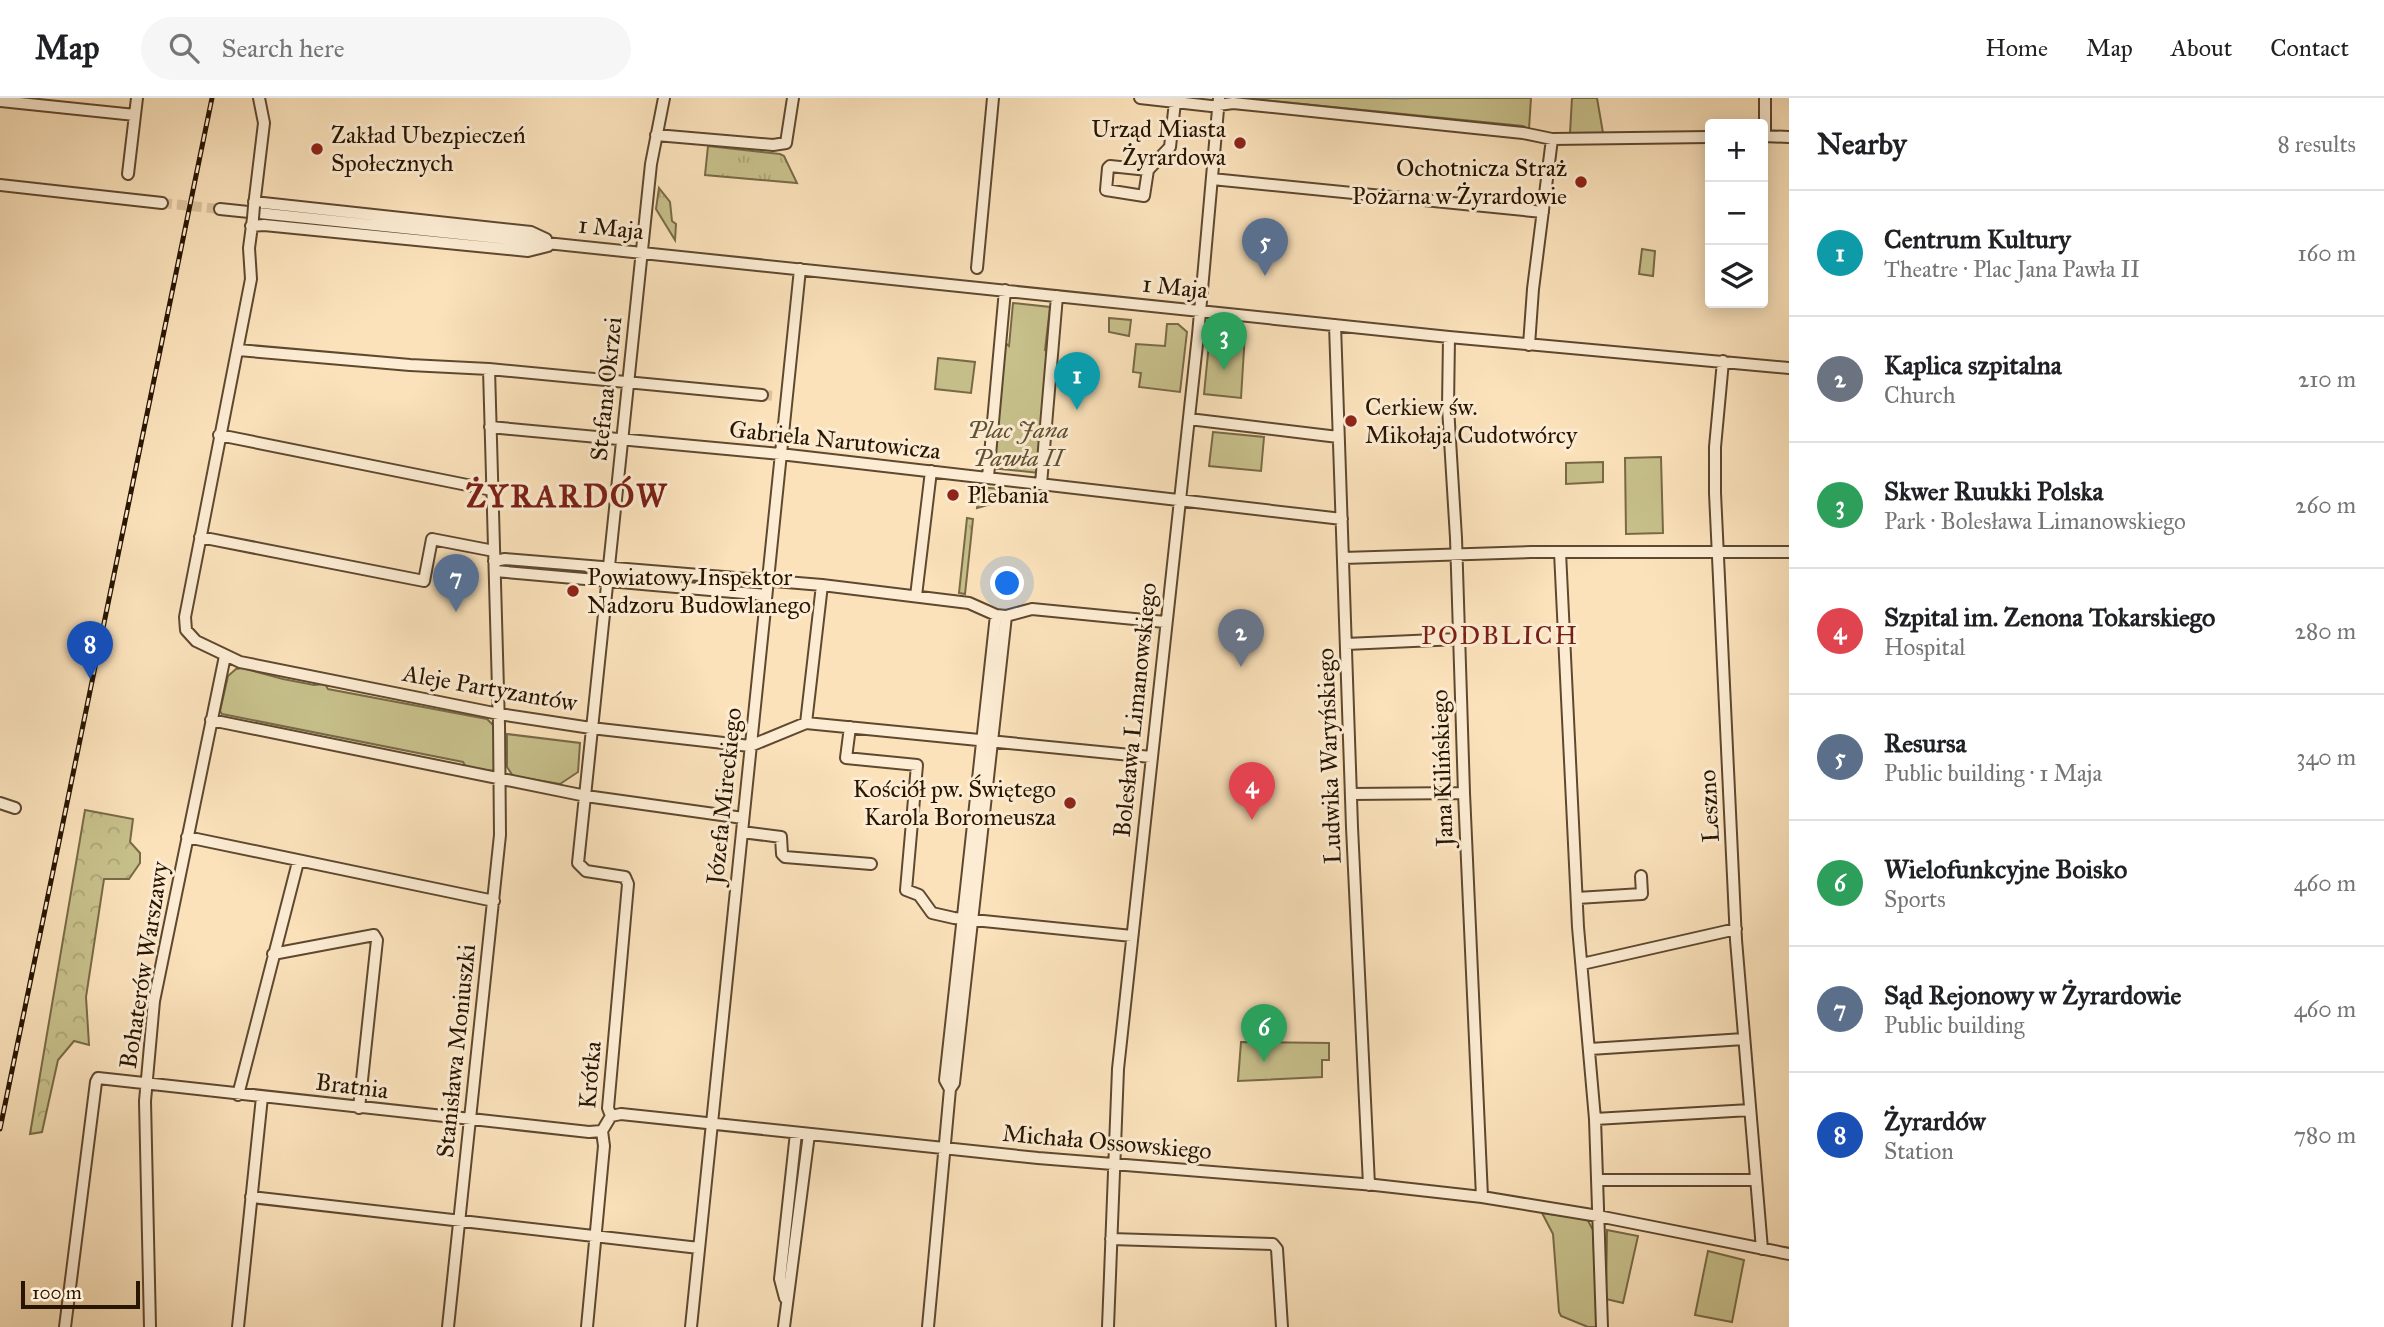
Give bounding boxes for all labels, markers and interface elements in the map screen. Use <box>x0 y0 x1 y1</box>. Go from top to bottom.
search box <box>141 17 631 80</box>
text: Map <box>35 28 99 68</box>
icon: search <box>165 29 203 67</box>
text: Search here <box>221 32 345 64</box>
text: Home <box>1985 33 2048 63</box>
text: Map <box>2086 33 2133 63</box>
text: About <box>2171 33 2232 63</box>
text: Contact <box>2270 33 2349 63</box>
place label: Urząd Miasta Żyrardowa <box>1091 114 1227 172</box>
map controls <box>1705 119 1768 308</box>
button: + <box>1705 119 1768 182</box>
place label: Zakład Ubezpieczeń Społecznych <box>331 120 526 178</box>
text: Nearby <box>1817 126 1907 162</box>
text: 8 results <box>2277 130 2356 158</box>
marker: Urząd Miasta Żyrardowa <box>1232 135 1248 151</box>
marker: Zakład Ubezpieczeń Społecznych <box>309 141 325 157</box>
place label: Ochotnicza Straż Pożarna w Żyrardowie <box>1352 153 1567 211</box>
marker: Ochotnicza Straż Pożarna w Żyrardowie <box>1573 174 1589 190</box>
button: − <box>1705 182 1768 245</box>
street label: 1 Maja <box>577 210 646 246</box>
pin: 5 <box>1242 218 1288 276</box>
text: Centrum Kultury <box>1884 223 2071 255</box>
text: 1 <box>1835 239 1845 267</box>
text: 160 m <box>2298 239 2356 267</box>
button: layers <box>1705 245 1768 308</box>
text: Theatre · Plac Jana Pawła II <box>1884 255 2140 283</box>
street label: 1 Maja <box>1141 269 1210 305</box>
pin: 3 <box>1201 312 1247 370</box>
street label: Stefana Okrzei <box>584 315 629 463</box>
text: Kaplica szpitalna <box>1884 349 2062 381</box>
pin: 1 <box>1054 352 1100 410</box>
text: 2 <box>1834 365 1846 393</box>
text: 210 m <box>2298 365 2356 393</box>
text: Church <box>1884 381 1956 409</box>
place label: Cerkiew św. Mikołaja Cudotwórcy <box>1365 392 1578 450</box>
marker: Cerkiew św. Mikołaja Cudotwórcy <box>1343 413 1359 429</box>
street label: Gabriela Narutowicza <box>728 414 943 466</box>
park label: Plac Jana Pawła II <box>967 415 1069 473</box>
district label: ŻYRARDÓW <box>466 475 668 516</box>
text: Skwer Ruukki Polska <box>1884 475 2104 507</box>
place label: Plebania <box>967 480 1050 510</box>
marker: Plebania <box>945 487 961 503</box>
text: 3 <box>1835 491 1845 519</box>
text: 260 m <box>2295 491 2356 519</box>
text: Park · Bolesława Limanowskiego <box>1884 507 2186 535</box>
pin: 7 <box>433 554 479 612</box>
place label: Powiatowy Inspektor Nadzoru Budowlanego <box>587 562 811 620</box>
your location <box>990 566 1024 600</box>
street label: Bolesława Limanowskiego <box>1107 581 1163 839</box>
marker: Powiatowy Inspektor Nadzoru Budowlanego <box>565 583 581 599</box>
text: Szpital im. Zenona Tokarskiego <box>1884 601 2215 633</box>
pin: 2 <box>1218 609 1264 667</box>
text: 4 <box>1834 617 1846 645</box>
text: 280 m <box>2295 617 2356 645</box>
district label: PODBLICH <box>1421 619 1579 651</box>
pin: 8 <box>67 621 113 679</box>
text: Hospital <box>1884 633 1966 661</box>
street label: Ludwika Waryńskiego <box>1310 648 1348 864</box>
street label: Aleje Partyzantów <box>400 658 581 718</box>
street label: Jana Kilińskiego <box>1424 689 1460 850</box>
street label: Józefa Mireckiego <box>699 706 748 889</box>
text: Resursa <box>1884 727 1967 759</box>
text: 5 <box>1835 743 1845 771</box>
text: 340 m <box>2296 743 2356 771</box>
text: Public building · 1 Maja <box>1884 759 2102 787</box>
pin: 4 <box>1229 762 1275 820</box>
street label: Leszno <box>1692 769 1726 843</box>
place label: Kościół pw. Świętego Karola Boromeusza <box>853 774 1057 832</box>
marker: Kościół pw. Świętego Karola Boromeusza <box>1062 795 1078 811</box>
text: Wielofunkcyjne Boisko <box>1884 853 2127 885</box>
street label: Bohaterów Warszawy <box>113 858 175 1071</box>
text: 6 <box>1834 869 1846 897</box>
text: 460 m <box>2294 869 2356 897</box>
text: Sports <box>1884 885 1946 913</box>
street label: Stanisława Moniuszki <box>430 942 482 1159</box>
text: Sąd Rejonowy w Żyrardowie <box>1884 979 2181 1011</box>
text: 7 <box>1834 995 1846 1023</box>
text: 460 m <box>2294 995 2356 1023</box>
pin: 6 <box>1241 1004 1287 1062</box>
text: Public building <box>1884 1011 2024 1039</box>
street label: Krótka <box>572 1039 608 1110</box>
street label: Bratnia <box>314 1067 391 1105</box>
text: Żyrardów <box>1884 1105 1986 1137</box>
street label: Michała Ossowskiego <box>1001 1118 1213 1166</box>
text: 8 <box>1834 1121 1846 1149</box>
text: 780 m <box>2294 1121 2356 1149</box>
text: Station <box>1884 1137 1954 1165</box>
scale bar <box>21 1278 140 1310</box>
text: 100 m <box>32 1281 82 1304</box>

